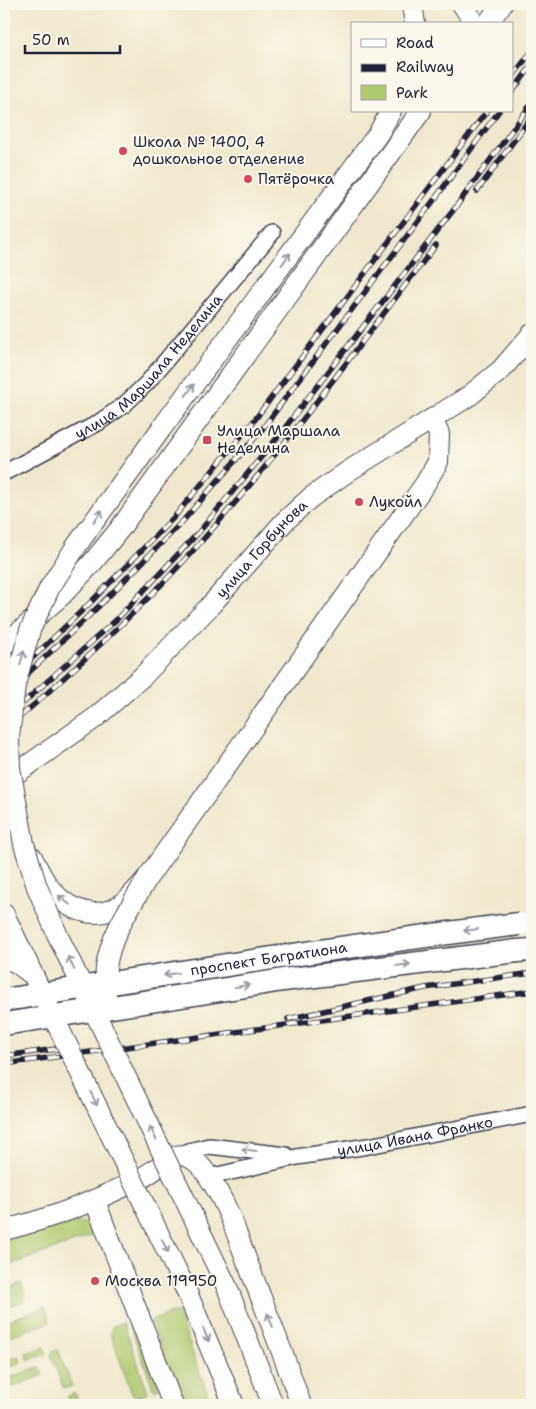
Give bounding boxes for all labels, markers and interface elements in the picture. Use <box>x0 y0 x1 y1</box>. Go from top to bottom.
scale bar <box>25 22 120 54</box>
legend <box>351 22 514 112</box>
text: 50 m <box>32 30 70 50</box>
text: Road <box>396 33 434 53</box>
text: Railway <box>396 57 454 77</box>
text: Park <box>396 83 428 103</box>
place label: Школа № 1400, 4 дошкольное отделение <box>133 132 305 169</box>
marker: Школа № 1400, 4 дошкольное отделение <box>117 145 129 157</box>
place label: Пятёрочка <box>258 169 335 189</box>
marker: Пятёрочка <box>242 173 254 185</box>
one-way arrow <box>281 252 291 266</box>
street label: улица Маршала Неделина <box>71 290 227 444</box>
one-way arrow <box>185 383 195 397</box>
place label: Улица Маршала Неделина <box>217 421 341 458</box>
marker: Улица Маршала Неделина <box>201 434 213 446</box>
place label: Лукойл <box>369 492 423 512</box>
street label: улица Горбунова <box>212 495 312 602</box>
marker: Лукойл <box>353 496 365 508</box>
one-way arrow <box>93 509 103 523</box>
one-way arrow <box>18 651 27 667</box>
one-way arrow <box>58 895 71 906</box>
one-way arrow <box>463 925 479 935</box>
street label: проспект Багратиона <box>189 937 349 980</box>
one-way arrow <box>65 956 75 971</box>
one-way arrow <box>395 960 411 970</box>
one-way arrow <box>164 969 180 979</box>
one-way arrow <box>234 981 250 991</box>
one-way arrow <box>90 1091 100 1106</box>
street label: улица Ивана Франко <box>336 1112 495 1161</box>
one-way arrow <box>148 1126 157 1141</box>
one-way arrow <box>241 1145 257 1155</box>
one-way arrow <box>161 1238 170 1253</box>
place label: Москва 119950 <box>105 1271 217 1291</box>
marker: Москва 119950 <box>89 1275 101 1287</box>
one-way arrow <box>265 1312 274 1328</box>
one-way arrow <box>202 1327 211 1342</box>

